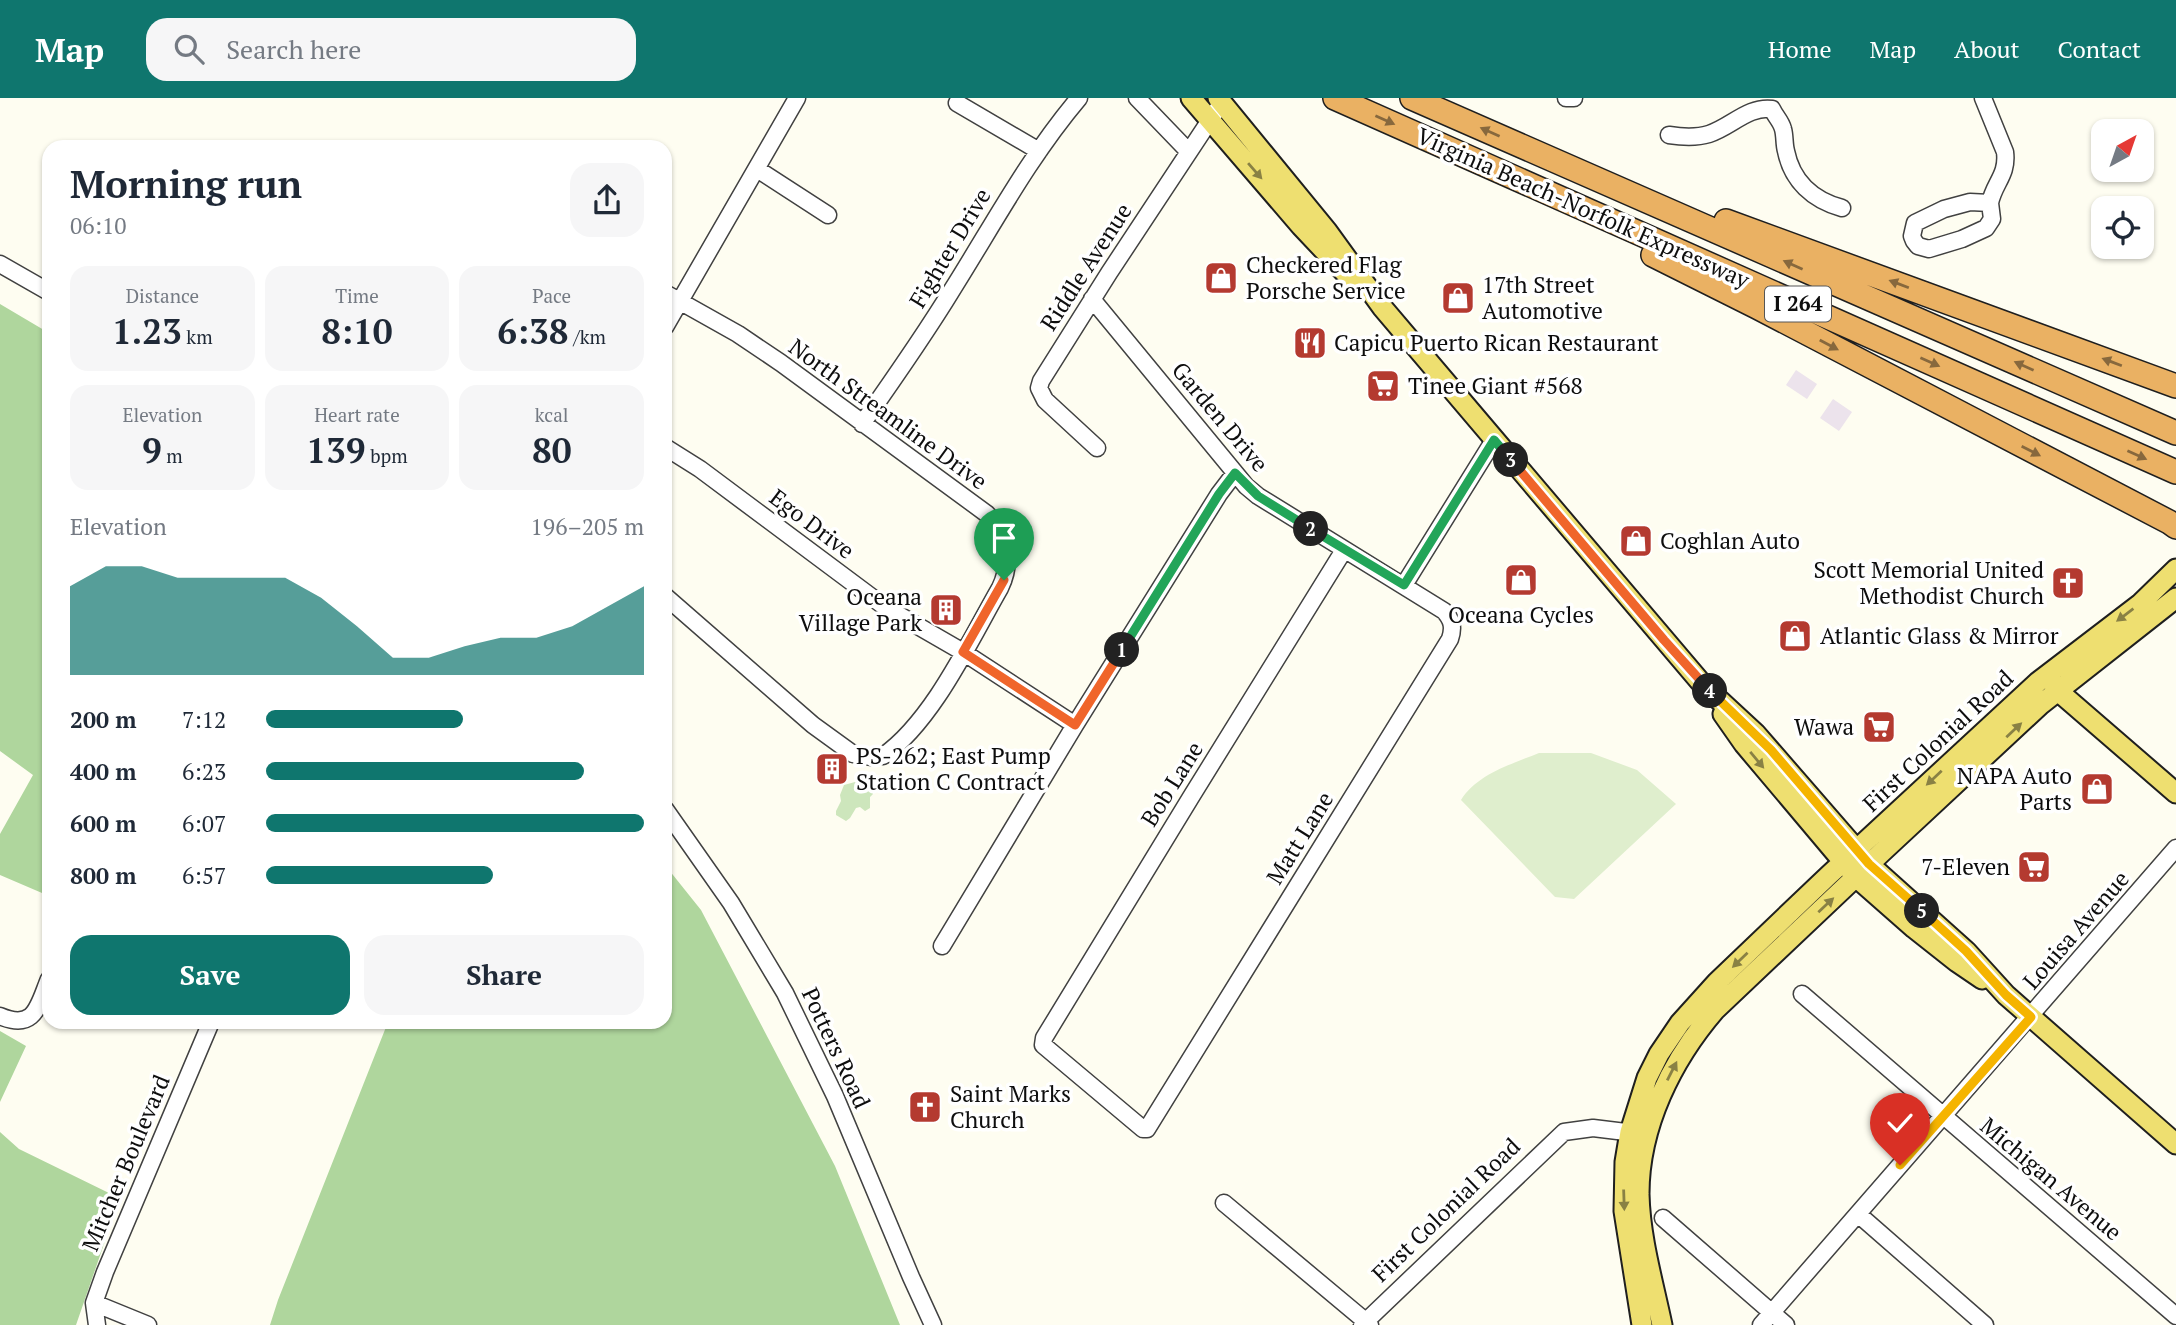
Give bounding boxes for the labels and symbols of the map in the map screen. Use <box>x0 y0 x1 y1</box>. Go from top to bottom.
one-way arrow <box>1374 115 1395 126</box>
north arrow <box>2091 119 2154 182</box>
street label: Virginia Beach-Norfolk Expressway <box>1412 120 1755 295</box>
one-way arrow <box>1480 126 1500 138</box>
one-way arrow <box>1247 163 1262 180</box>
street label: Fighter Drive <box>902 182 997 313</box>
street label: Riddle Avenue <box>1033 197 1138 336</box>
place label: Checkered Flag Porsche Service <box>1246 249 1405 306</box>
shop icon: Checkered Flag Porsche Service <box>1202 259 1240 297</box>
one-way arrow <box>1783 259 1803 271</box>
place label: 17th Street Automotive <box>1482 269 1603 326</box>
one-way arrow <box>1888 278 1909 289</box>
shop icon: 17th Street Automotive <box>1439 279 1477 317</box>
road number: I 264 <box>1765 286 1831 322</box>
restaurant icon: Capicu Puerto Rican Restaurant <box>1291 324 1329 362</box>
place label: Capicu Puerto Rican Restaurant <box>1334 327 1659 358</box>
street label: North Streamline Drive <box>783 331 994 496</box>
one-way arrow <box>1819 340 1839 351</box>
street label: Garden Drive <box>1165 355 1276 478</box>
one-way arrow <box>1919 357 1940 368</box>
one-way arrow <box>2102 357 2123 368</box>
one-way arrow <box>2014 360 2034 372</box>
supermarket icon: Tinee Giant #568 <box>1364 367 1402 405</box>
place label: Tinee Giant #568 <box>1408 370 1583 401</box>
pin: 3 <box>1494 442 1528 478</box>
one-way arrow <box>2021 445 2041 456</box>
one-way arrow <box>2127 450 2148 461</box>
street label: Ego Drive <box>764 482 861 566</box>
pin <box>974 508 1034 580</box>
pin: 2 <box>1294 512 1328 546</box>
shop icon: Coghlan Auto <box>1617 522 1655 560</box>
place label: Coghlan Auto <box>1660 525 1800 556</box>
place label: Scott Memorial United Methodist Church <box>1813 554 2044 611</box>
shop icon: Oceana Cycles <box>1502 561 1540 599</box>
church icon: Scott Memorial United Methodist Church <box>2049 564 2087 602</box>
place label: Oceana Village Park <box>799 581 922 638</box>
building icon: Oceana Village Park <box>927 591 965 629</box>
place label: Oceana Cycles <box>1448 599 1594 630</box>
one-way arrow <box>2116 608 2135 622</box>
shop icon: Atlantic Glass & Mirror <box>1776 617 1814 655</box>
place label: Atlantic Glass & Mirror <box>1820 620 2059 651</box>
pin: 1 <box>1104 632 1140 668</box>
street label: First Colonial Road <box>1856 663 2020 818</box>
pin: 4 <box>1692 674 1728 708</box>
supermarket icon: Wawa <box>1860 708 1898 746</box>
place label: Wawa <box>1794 711 1854 742</box>
one-way arrow <box>2005 723 2022 739</box>
street label: Bob Lane <box>1133 735 1210 832</box>
place label: PS-262; East Pump Station C Contract <box>856 740 1051 797</box>
building icon: PS-262; East Pump Station C Contract <box>813 750 851 788</box>
one-way arrow <box>1749 751 1764 768</box>
place label: NAPA Auto Parts <box>1957 760 2072 817</box>
one-way arrow <box>1926 770 1943 786</box>
shop icon: NAPA Auto Parts <box>2078 770 2116 808</box>
street label: Matt Lane <box>1259 786 1340 890</box>
supermarket icon: 7-Eleven <box>2015 848 2053 886</box>
place label: 7-Eleven <box>1921 851 2010 882</box>
street label: Louisa Avenue <box>2016 864 2136 996</box>
pin: 5 <box>1904 894 1940 928</box>
one-way arrow <box>1817 897 1835 913</box>
one-way arrow <box>1732 952 1749 968</box>
street label: Potters Road <box>795 982 878 1113</box>
one-way arrow <box>1667 1061 1678 1081</box>
street label: Mitcher Boulevard <box>74 1070 177 1256</box>
place label: Saint Marks Church <box>950 1078 1071 1135</box>
church icon: Saint Marks Church <box>906 1088 944 1126</box>
pin <box>1870 1093 1930 1165</box>
street label: Michigan Avenue <box>1974 1110 2129 1247</box>
street label: First Colonial Road <box>1365 1131 1527 1289</box>
one-way arrow <box>1618 1189 1629 1211</box>

